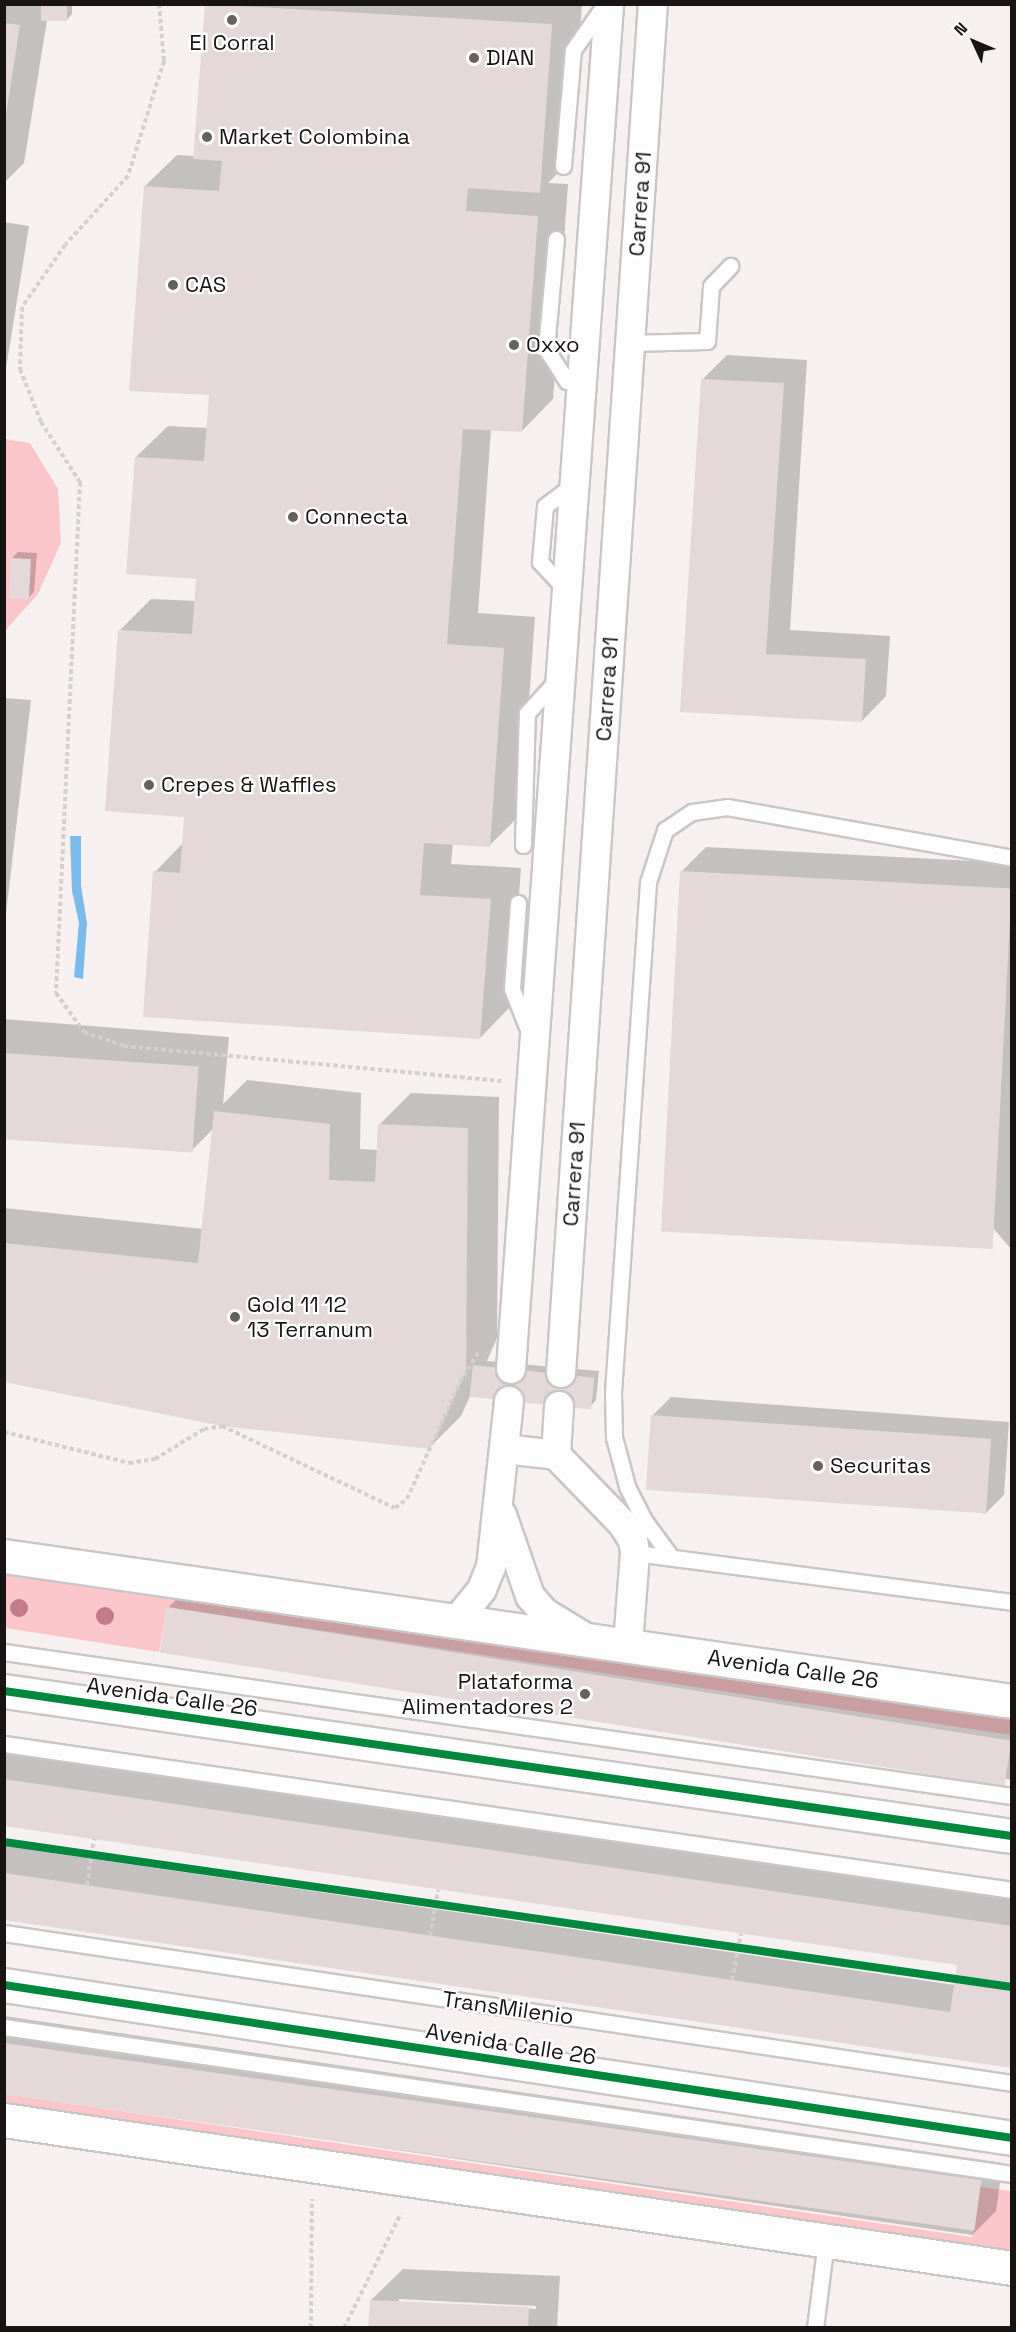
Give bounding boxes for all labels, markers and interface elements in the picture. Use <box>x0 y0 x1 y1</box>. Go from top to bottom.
north arrow <box>944 12 1004 72</box>
marker: El Corral <box>225 13 239 27</box>
text: N <box>949 18 972 40</box>
place label: El Corral <box>189 30 275 56</box>
place label: DIAN <box>486 45 534 71</box>
marker: DIAN <box>467 51 481 65</box>
place label: Market Colombina <box>219 124 410 150</box>
marker: Market Colombina <box>200 130 214 144</box>
street label: Carrera 91 <box>623 151 657 257</box>
place label: CAS <box>185 272 226 298</box>
marker: CAS <box>166 278 180 292</box>
place label: Oxxo <box>526 332 580 358</box>
marker: Oxxo <box>507 338 521 352</box>
place label: Connecta <box>305 504 408 530</box>
marker: Connecta <box>286 510 300 524</box>
street label: Carrera 91 <box>590 636 624 742</box>
place label: Crepes & Waffles <box>161 772 337 798</box>
marker: Crepes & Waffles <box>142 778 156 792</box>
street label: Carrera 91 <box>557 1121 591 1227</box>
place label: Gold 11 12 13 Terranum <box>247 1291 373 1342</box>
marker: Gold 11 12 13 Terranum <box>228 1310 242 1324</box>
place label: Securitas <box>830 1453 931 1479</box>
marker: Securitas <box>811 1459 825 1473</box>
street label: Avenida Calle 26 <box>706 1644 880 1694</box>
place label: Plataforma Alimentadores 2 <box>402 1668 573 1720</box>
street label: Avenida Calle 26 <box>85 1672 259 1722</box>
marker: Plataforma Alimentadores 2 <box>578 1687 592 1701</box>
street label: TransMilenio <box>441 1986 575 2030</box>
street label: Avenida Calle 26 <box>424 2017 598 2071</box>

